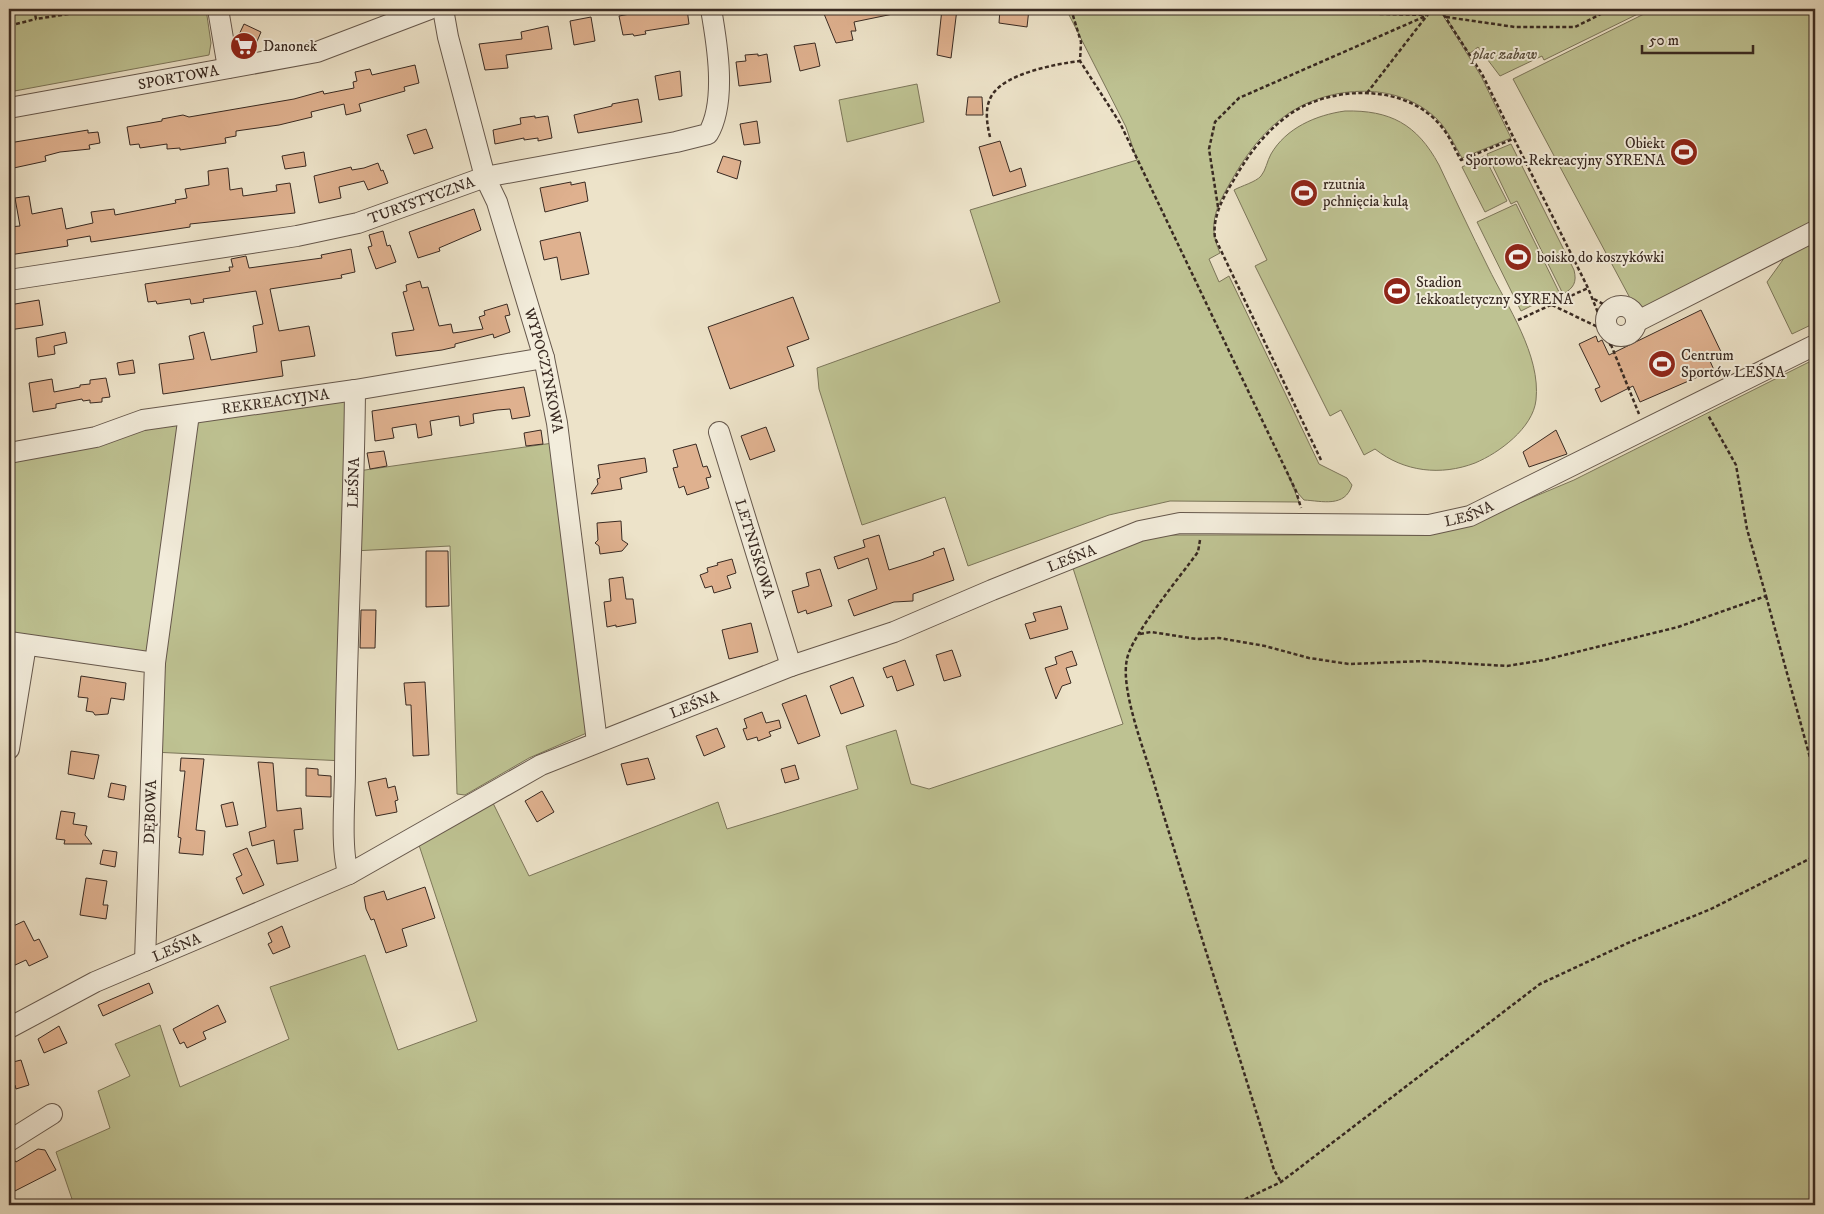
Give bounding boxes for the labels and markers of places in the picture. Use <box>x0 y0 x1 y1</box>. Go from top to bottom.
supermarket icon: Danonek <box>229 31 259 61</box>
place label: Danonek <box>263 37 318 56</box>
place label: Obiekt Sportowo-Rekreacyjny SYRENA <box>1465 134 1665 170</box>
sports icon: Obiekt Sportowo-Rekreacyjny SYRENA <box>1669 137 1699 167</box>
place label: rzutnia pchnięcia kulą <box>1322 175 1409 211</box>
sports icon: rzutnia pchnięcia kulą <box>1289 178 1319 208</box>
sports icon: boisko do koszykówki <box>1503 242 1533 272</box>
place label: boisko do koszykówki <box>1537 248 1664 267</box>
place label: Stadion lekkoatletyczny SYRENA <box>1416 273 1573 309</box>
sports icon: Stadion lekkoatletyczny SYRENA <box>1382 276 1412 306</box>
place label: Centrum Sportów LEŚNA <box>1681 346 1785 382</box>
sports icon: Centrum Sportów LEŚNA <box>1647 349 1677 379</box>

